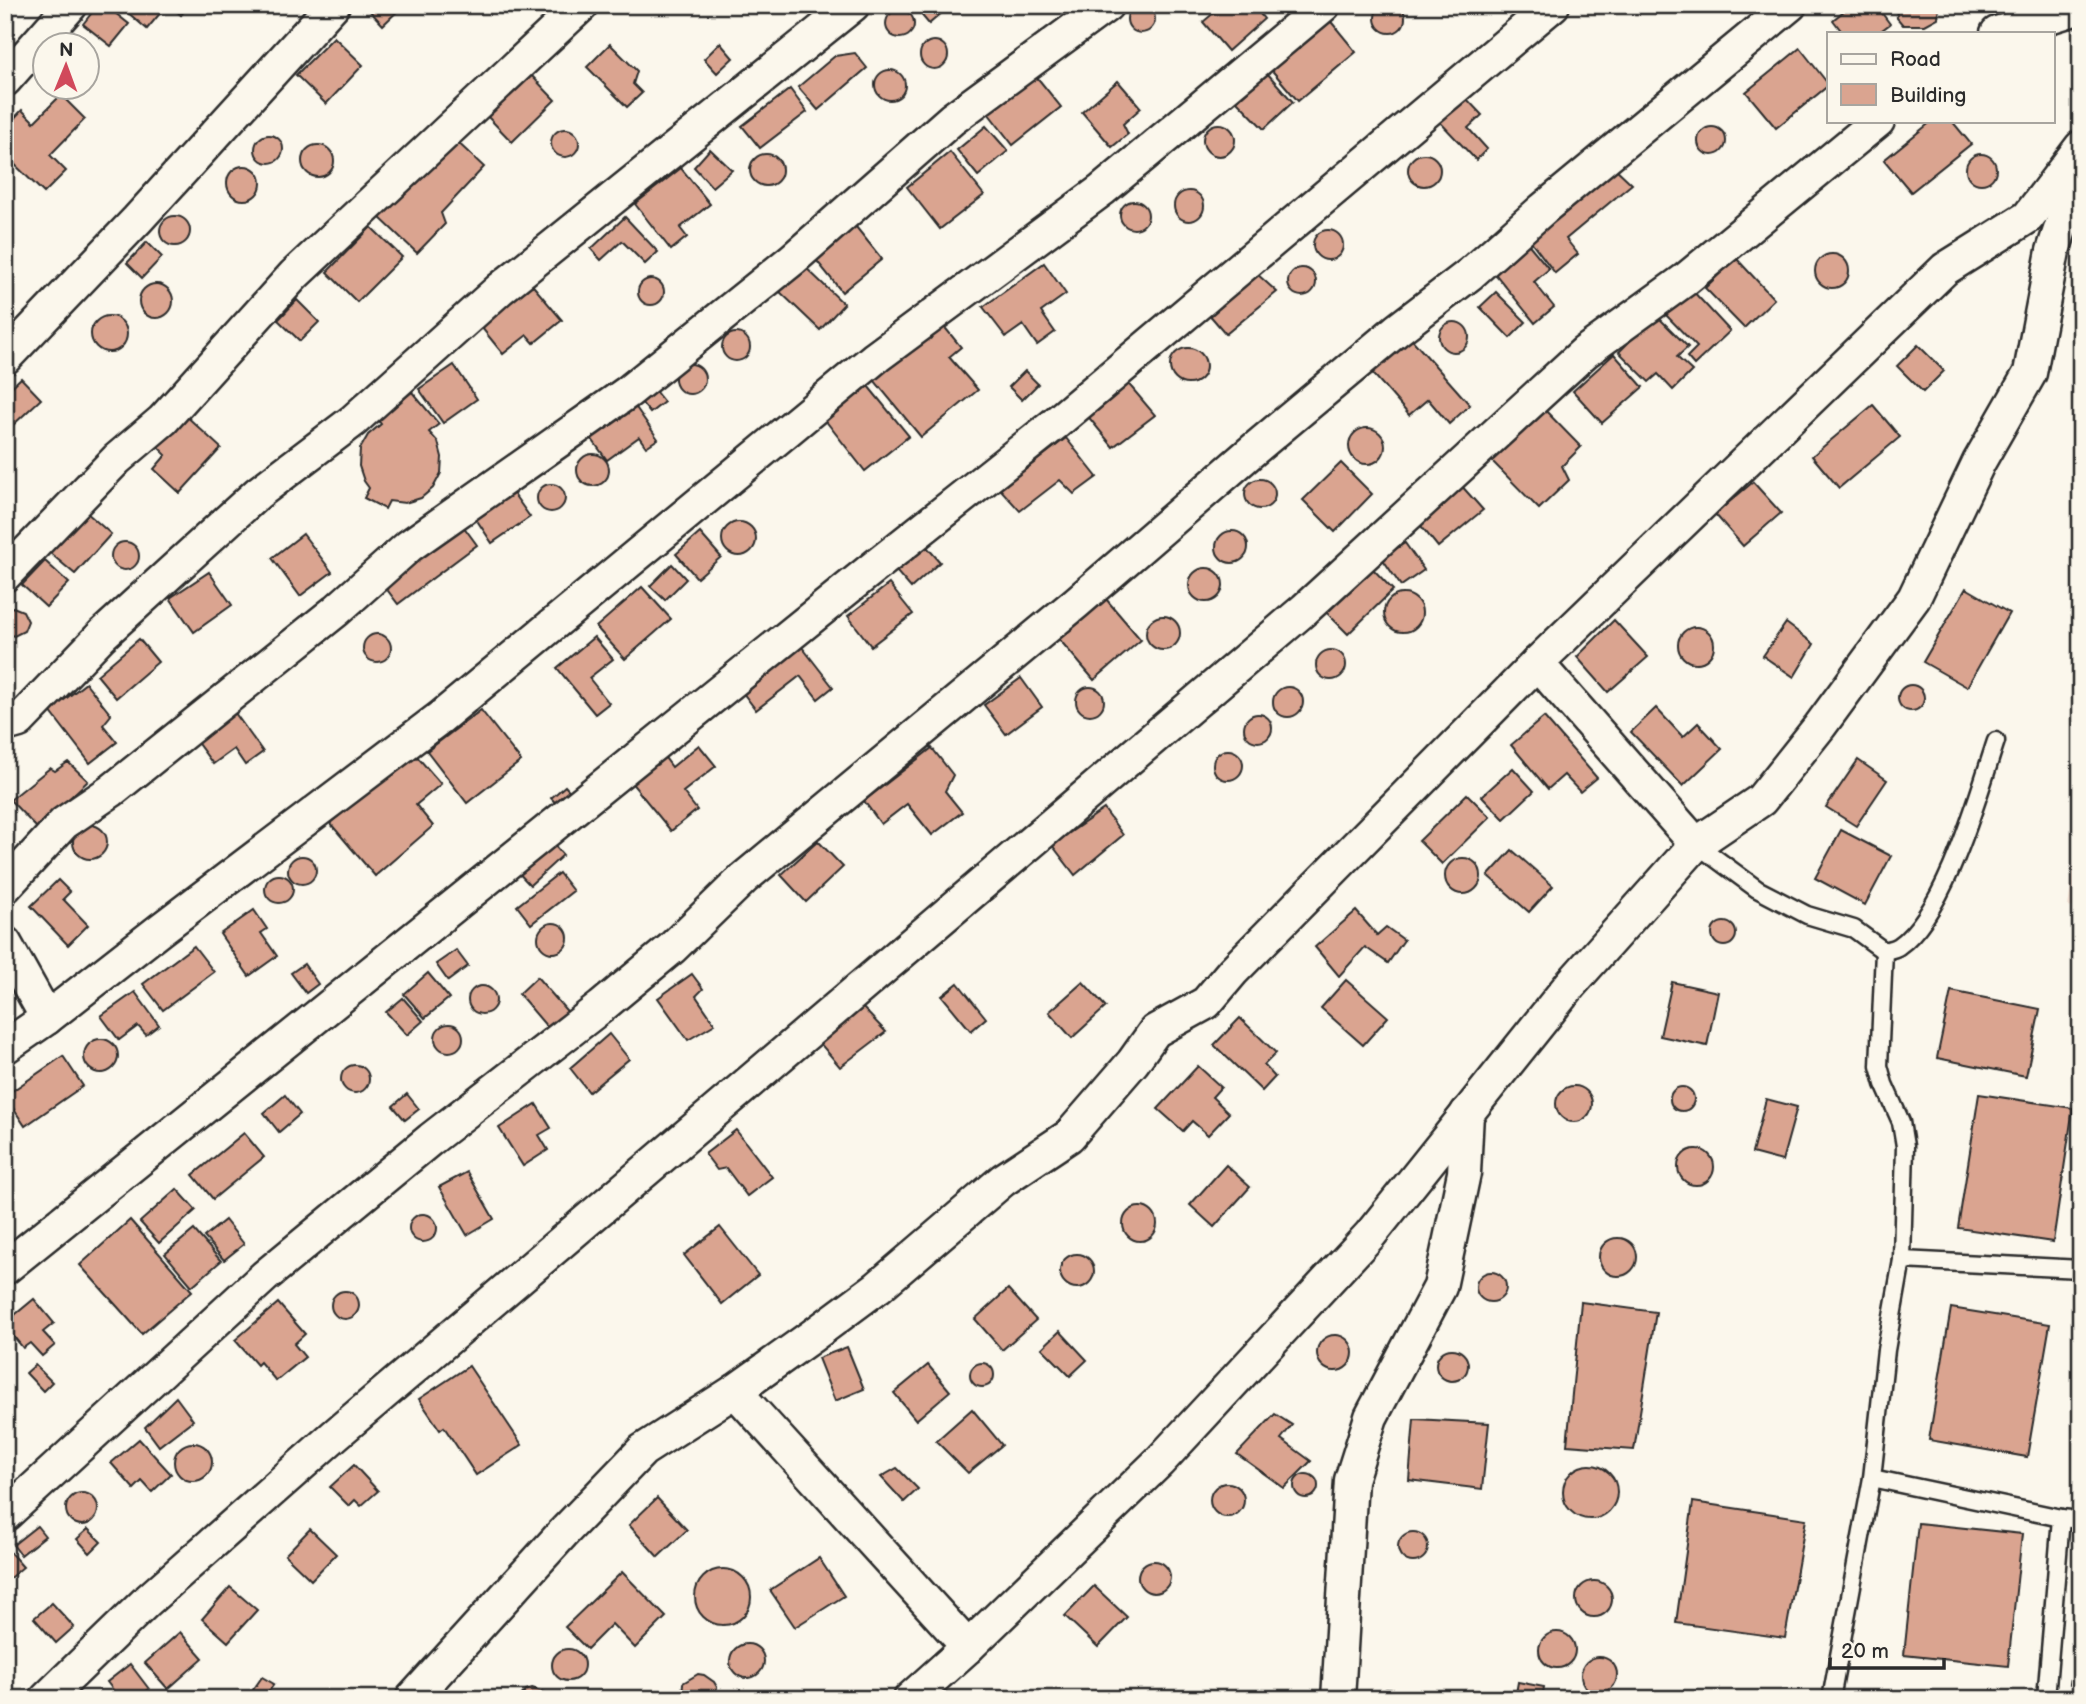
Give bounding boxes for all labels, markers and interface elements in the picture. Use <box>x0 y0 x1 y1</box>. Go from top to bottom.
north arrow <box>32 32 102 102</box>
legend <box>1827 32 2054 122</box>
text: N <box>59 39 74 62</box>
text: Road <box>1890 47 1941 72</box>
text: Building <box>1890 83 1966 108</box>
scale bar <box>1830 1627 1944 1671</box>
text: 20 m <box>1841 1639 1889 1664</box>

